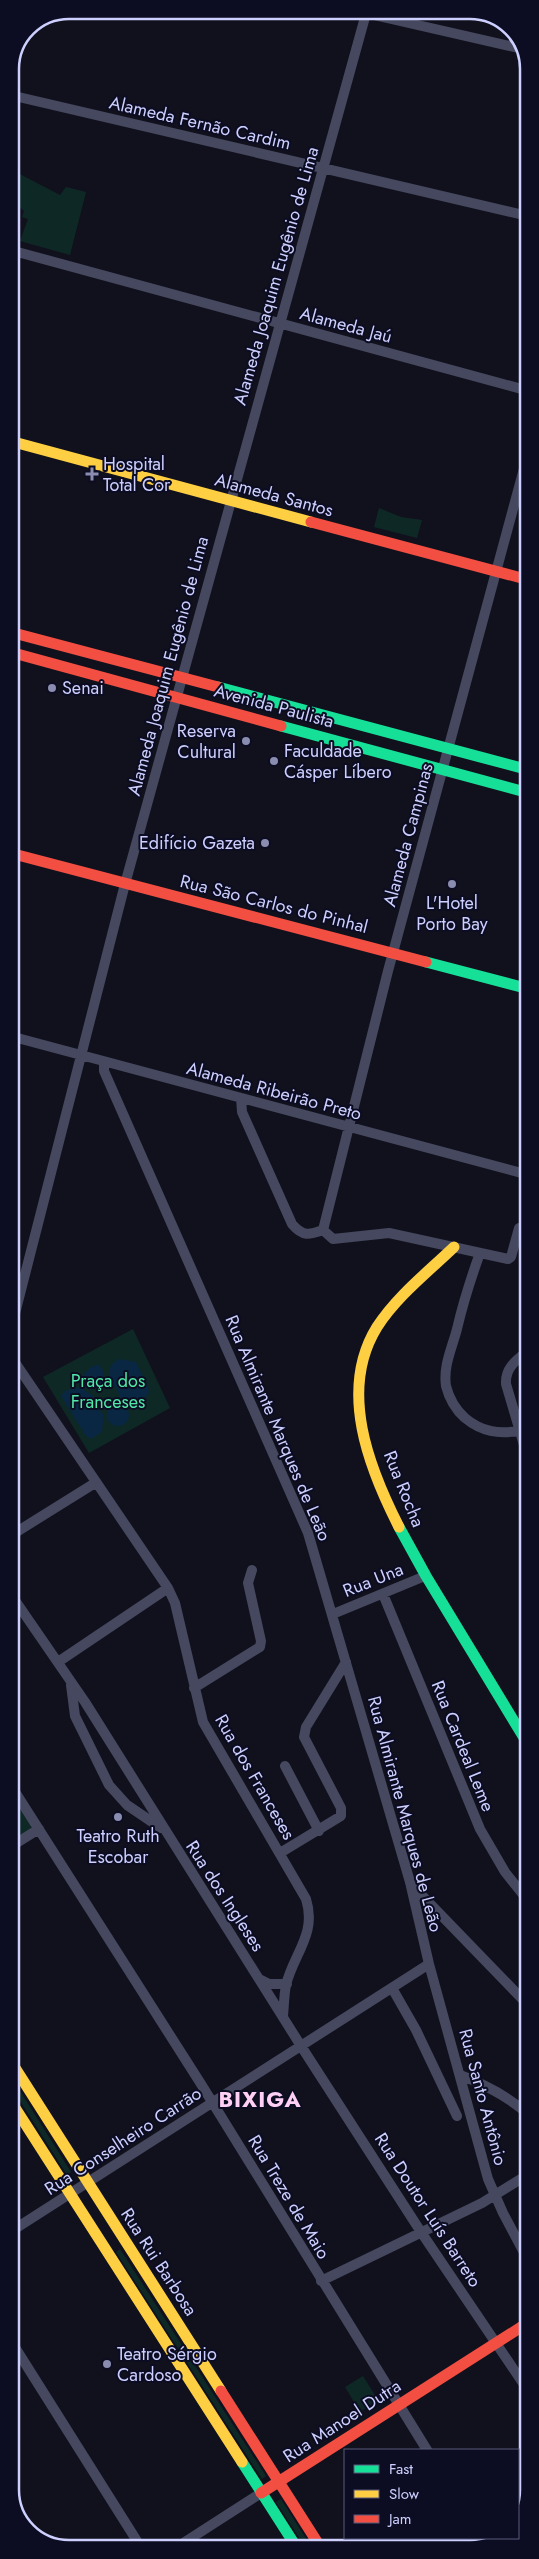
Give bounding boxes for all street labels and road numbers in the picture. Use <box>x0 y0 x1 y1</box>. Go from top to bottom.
street label: Alameda Fernão Cardim <box>107 89 293 157</box>
street label: Alameda Joaquim Eugênio de Lima <box>227 144 325 408</box>
street label: Alameda Jaú <box>297 300 395 350</box>
street label: Alameda Santos <box>212 467 336 523</box>
street label: Alameda Joaquim Eugênio de Lima <box>121 533 215 799</box>
street label: Avenida Paulista <box>211 678 337 734</box>
street label: Alameda Campinas <box>376 760 440 910</box>
street label: Rua São Carlos do Pinhal <box>177 868 371 940</box>
street label: Alameda Ribeirão Preto <box>184 1055 365 1127</box>
street label: Rua Almirante Marques de Leão <box>219 1311 338 1545</box>
street label: Rua Rocha <box>377 1447 431 1531</box>
street label: Rua Una <box>339 1556 407 1604</box>
street label: Rua Cardeal Leme <box>425 1677 501 1815</box>
street label: Rua Almirante Marques de Leão <box>361 1693 449 1935</box>
street label: Rua dos Franceses <box>209 1709 301 1845</box>
street label: Rua dos Ingleses <box>179 1835 271 1957</box>
street label: Rua Santo Antônio <box>452 2026 514 2168</box>
street label: Rua Conselheiro Carrão <box>39 2080 207 2202</box>
street label: Rua Doutor Luís Barreto <box>368 2128 488 2293</box>
street label: Rua Treze de Maio <box>242 2130 336 2264</box>
street label: Rua Rui Barbosa <box>114 2203 204 2321</box>
street label: Rua Manoel Dutra <box>278 2373 406 2469</box>

